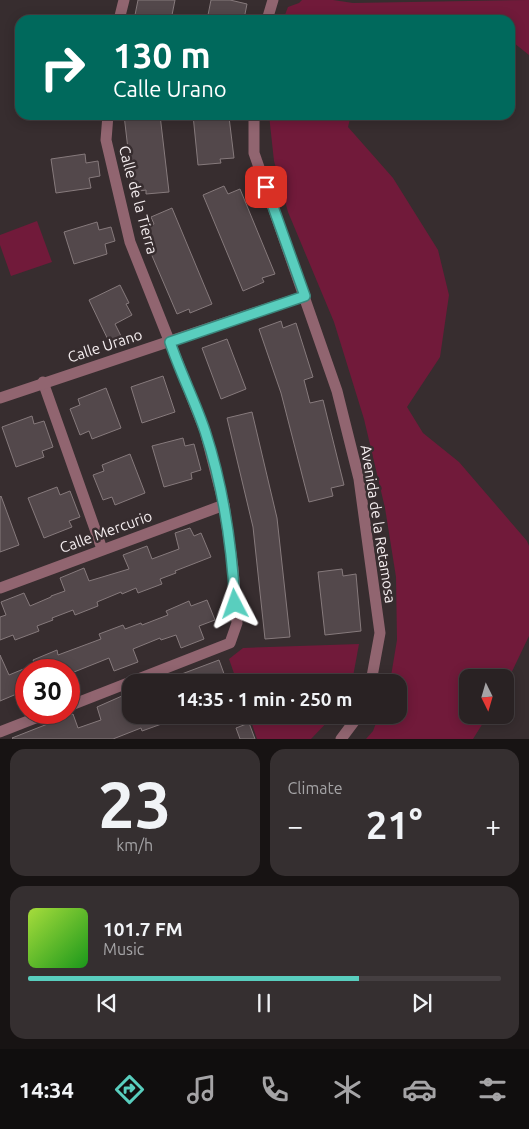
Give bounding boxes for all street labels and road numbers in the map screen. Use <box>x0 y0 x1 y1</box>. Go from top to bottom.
street label: Calle de la Tierra <box>116 144 161 256</box>
street label: Calle Urano <box>65 325 144 366</box>
street label: Avenida de la Retamosa <box>358 444 399 604</box>
street label: Calle Mercurio <box>57 507 154 556</box>

